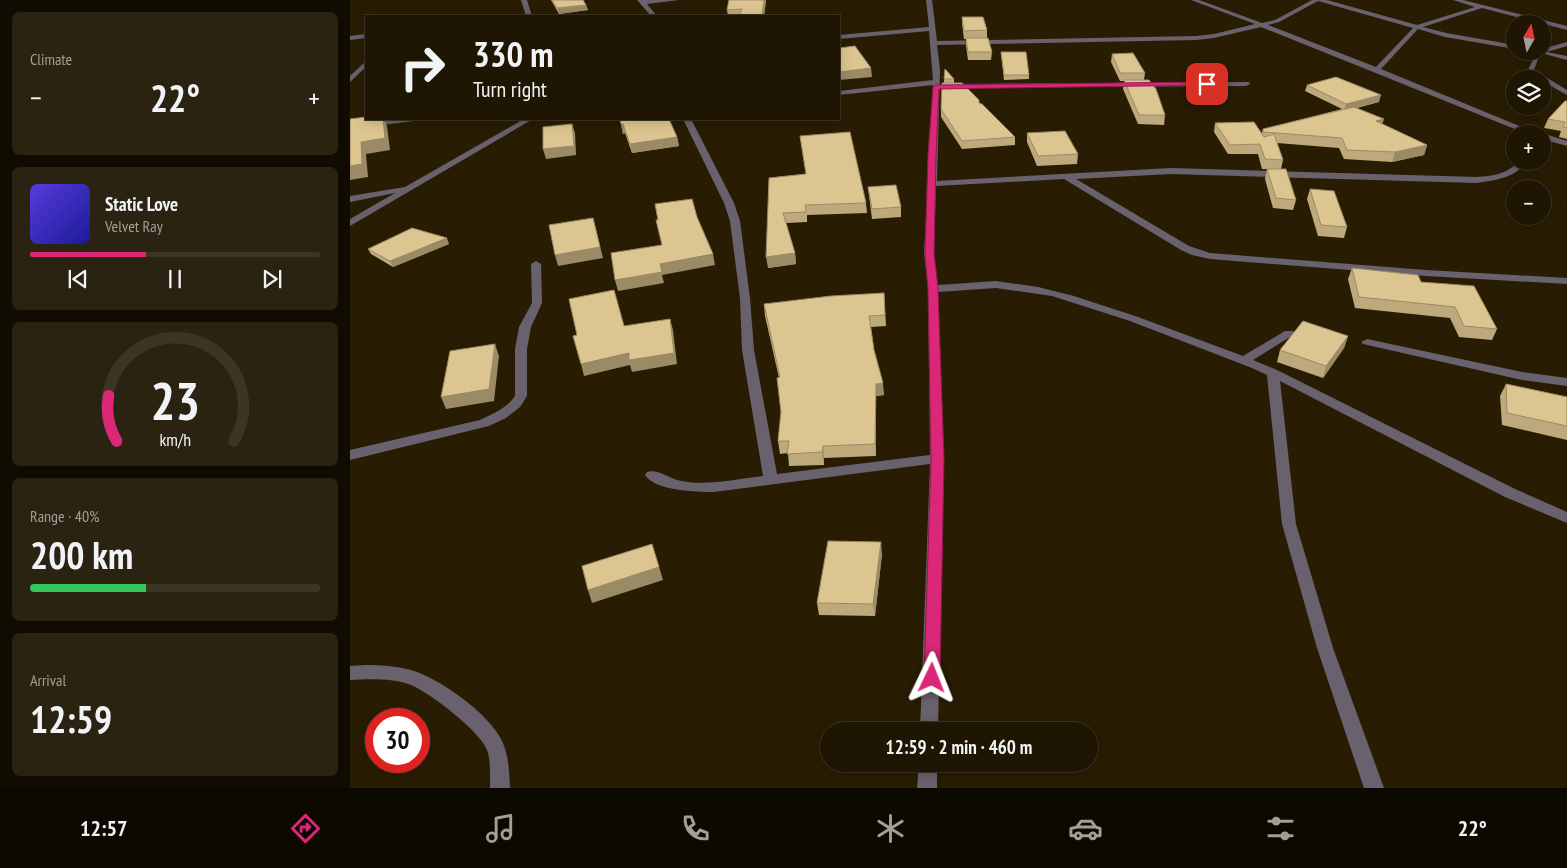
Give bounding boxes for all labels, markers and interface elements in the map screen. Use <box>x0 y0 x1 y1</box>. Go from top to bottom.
north arrow <box>1506 15 1551 60</box>
map controls <box>1506 15 1551 225</box>
text: 330 m <box>473 31 554 77</box>
icon: right <box>390 35 455 100</box>
text: Climate <box>30 49 72 69</box>
pin <box>1186 63 1228 105</box>
icon: arrive <box>1193 70 1221 98</box>
button: layers <box>1506 70 1551 115</box>
text: 22° <box>150 73 200 122</box>
text: Turn right <box>473 75 547 103</box>
text: − <box>30 79 42 116</box>
text: + <box>308 79 320 116</box>
button: + <box>1506 125 1551 170</box>
button: − <box>1506 180 1551 225</box>
text: Static Love <box>105 192 178 216</box>
text: Velvet Ray <box>105 216 163 236</box>
icon: previous <box>64 265 92 293</box>
icon: pause <box>161 265 189 293</box>
icon: next <box>258 265 286 293</box>
text: 23 <box>150 367 200 434</box>
text: km/h <box>159 428 191 451</box>
text: Range · 40% <box>30 506 99 526</box>
text: 200 km <box>30 530 133 579</box>
position arrow <box>905 651 957 703</box>
text: Arrival <box>30 670 66 690</box>
text: 12:59 <box>30 694 112 743</box>
speed limit sign: 30 <box>365 708 430 773</box>
text: 12:59 · 2 min · 460 m <box>886 735 1032 759</box>
icon: directions <box>288 811 323 846</box>
icon: music <box>483 811 518 846</box>
icon: phone <box>678 811 713 846</box>
icon: climate <box>873 811 908 846</box>
icon: car <box>1068 811 1103 846</box>
icon: filters <box>1263 811 1298 846</box>
text: 12:57 <box>80 814 128 842</box>
text: 22° <box>1458 814 1487 842</box>

